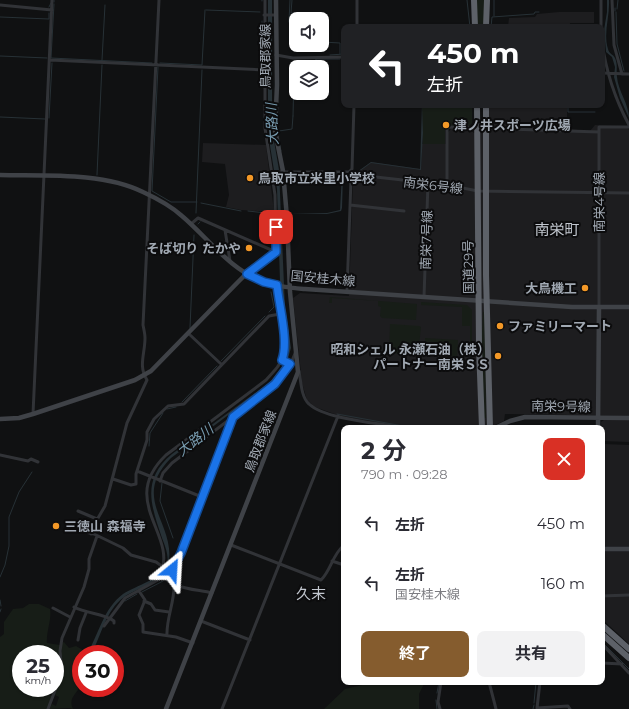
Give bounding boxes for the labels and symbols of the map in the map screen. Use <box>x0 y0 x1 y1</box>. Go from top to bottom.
street label: 鳥取郡家線 <box>257 23 273 89</box>
water label: 大路川 <box>262 101 282 145</box>
place label: 津ノ井スポーツ広場 <box>454 117 571 133</box>
marker: 津ノ井スポーツ広場 <box>441 120 451 130</box>
place label: 鳥取市立米里小学校 <box>258 170 375 186</box>
street label: 南栄4号線 <box>591 172 607 232</box>
marker: 鳥取市立米里小学校 <box>245 173 255 183</box>
street label: 南栄6号線 <box>402 173 464 197</box>
pin <box>259 210 293 244</box>
street label: 南栄7号線 <box>417 210 435 270</box>
district label: 南栄町 <box>534 220 580 239</box>
place label: そば切り たかや <box>146 240 241 256</box>
street label: 国道29号 <box>460 240 476 294</box>
marker: そば切り たかや <box>244 243 254 253</box>
street label: 国安桂木線 <box>290 267 356 289</box>
place label: 大鳥機工 <box>525 280 577 296</box>
marker: 大鳥機工 <box>580 283 590 293</box>
place label: ファミリーマート <box>508 318 612 334</box>
marker: ファミリーマート <box>495 321 505 331</box>
place label: 昭和シェル 永瀬石油（株） パートナー南栄ＳＳ <box>330 341 490 372</box>
marker: 昭和シェル 永瀬石油（株） パートナー南栄ＳＳ <box>493 351 503 361</box>
street label: 南栄9号線 <box>531 397 591 415</box>
street label: 鳥取郡家線 <box>241 408 279 474</box>
water label: 大路川 <box>173 419 219 460</box>
place label: 三徳山 森福寺 <box>64 518 146 534</box>
marker: 三徳山 森福寺 <box>51 521 61 531</box>
position arrow <box>151 549 193 591</box>
district label: 久末 <box>296 584 326 603</box>
speed limit sign: 30 <box>72 645 124 697</box>

